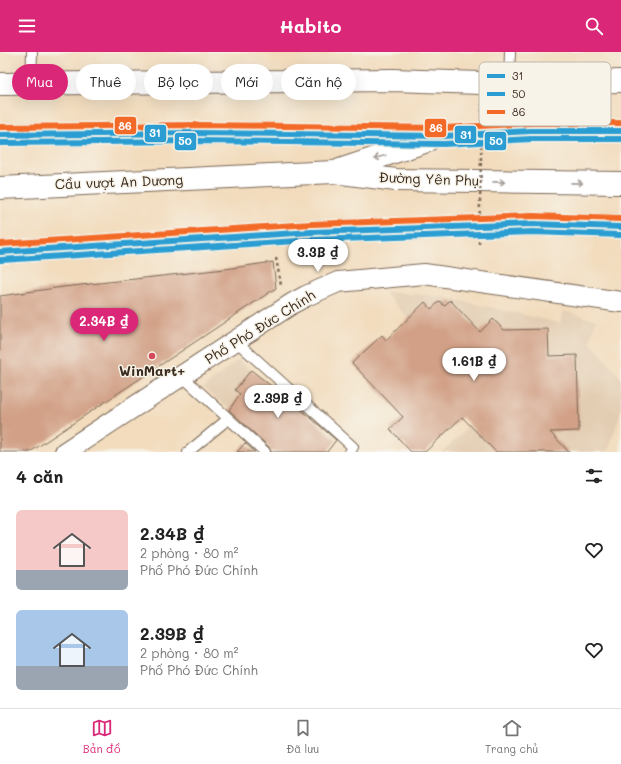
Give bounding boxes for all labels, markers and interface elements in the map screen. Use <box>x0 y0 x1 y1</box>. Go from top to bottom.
text: Habito <box>280 14 342 38</box>
icon: menu <box>16 15 38 37</box>
icon: search <box>583 15 605 37</box>
legend <box>479 62 611 126</box>
chip: Mua <box>12 64 68 100</box>
chip: Thuê <box>76 64 136 100</box>
chip: Bộ lọc <box>144 64 213 100</box>
chip: Mới <box>221 64 273 100</box>
chip: Căn hộ <box>281 64 356 100</box>
text: 31 <box>512 68 523 83</box>
text: 50 <box>512 86 525 101</box>
text: 86 <box>512 104 525 119</box>
line badge: 86 <box>114 116 137 135</box>
text: 86 <box>118 118 132 133</box>
line badge: 86 <box>424 118 447 138</box>
text: 86 <box>429 120 443 135</box>
line badge: 31 <box>144 124 167 143</box>
text: 31 <box>149 125 161 140</box>
line badge: 31 <box>454 125 477 144</box>
text: 31 <box>460 127 472 142</box>
line badge: 50 <box>484 131 507 151</box>
line badge: 50 <box>174 132 197 151</box>
text: 50 <box>178 133 192 148</box>
text: 50 <box>489 133 503 148</box>
one-way arrow <box>374 154 387 161</box>
street label: Đường Yên Phụ <box>378 167 480 190</box>
street label: Cầu vượt An Dương <box>55 170 183 193</box>
one-way arrow <box>492 178 505 186</box>
one-way arrow <box>570 179 583 187</box>
pin: 3.3B ₫ <box>285 239 351 273</box>
text: 3.3B ₫ <box>297 243 339 260</box>
street label: Phố Phó Đức Chính <box>201 285 319 368</box>
pin: 2.34B ₫ <box>67 308 141 342</box>
text: 2.34B ₫ <box>79 312 129 329</box>
pin: 1.61B ₫ <box>437 348 511 382</box>
marker: WinMart+ <box>147 351 157 361</box>
text: 1.61B ₫ <box>451 352 497 369</box>
place label: WinMart+ <box>119 361 185 380</box>
pin: 2.39B ₫ <box>241 385 315 419</box>
text: 2.39B ₫ <box>253 389 303 406</box>
text: 4 căn <box>16 465 63 487</box>
icon: filters <box>583 465 605 487</box>
text: 2.34B ₫ <box>140 522 205 544</box>
icon: home <box>48 526 96 574</box>
icon: heart <box>583 539 605 561</box>
text: 2 phòng · 80 m² <box>140 544 239 561</box>
text: Phố Phó Đức Chính <box>140 561 258 578</box>
text: 2.39B ₫ <box>140 622 204 644</box>
icon: home <box>48 626 96 674</box>
icon: heart <box>583 639 605 661</box>
text: 2 phòng · 80 m² <box>140 644 239 661</box>
text: Phố Phó Đức Chính <box>140 661 258 678</box>
tab: Bản đồ <box>83 717 121 756</box>
tab: Đã lưu <box>286 717 319 756</box>
tab: Trang chủ <box>485 717 538 756</box>

